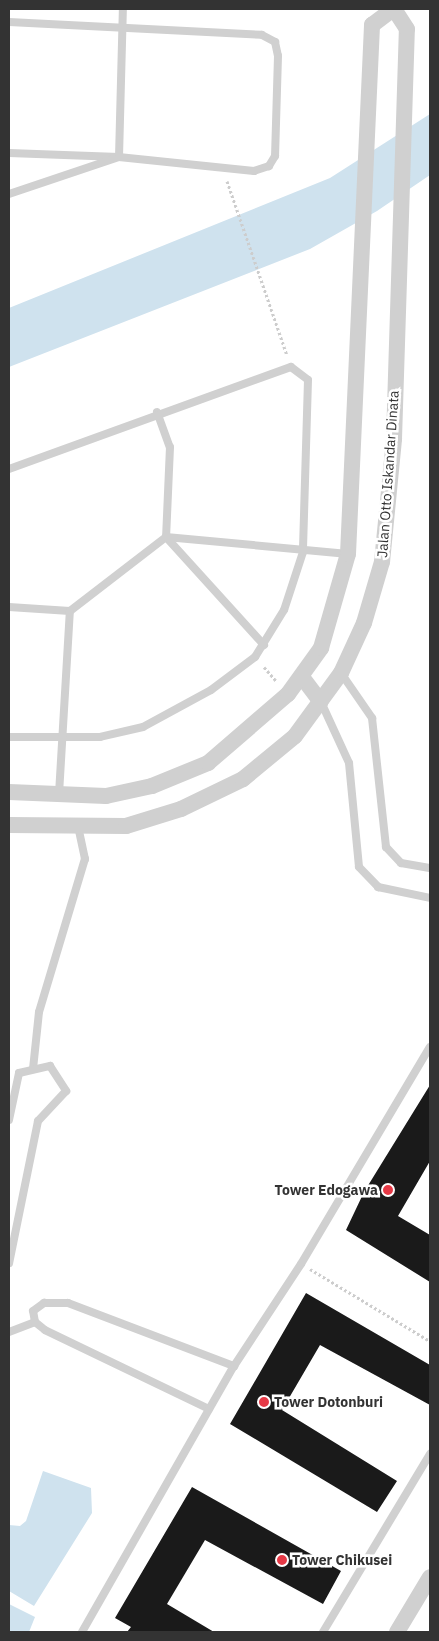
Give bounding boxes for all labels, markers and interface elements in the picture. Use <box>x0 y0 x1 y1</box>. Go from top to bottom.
street label: Jalan Otto Iskandar Dinata <box>374 390 402 558</box>
place label: Tower Edogawa <box>275 1182 378 1198</box>
marker: Tower Edogawa <box>382 1184 394 1196</box>
place label: Tower Dotonburi <box>274 1394 383 1410</box>
marker: Tower Dotonburi <box>258 1396 270 1408</box>
place label: Tower Chikusei <box>292 1552 392 1568</box>
marker: Tower Chikusei <box>276 1554 288 1566</box>

